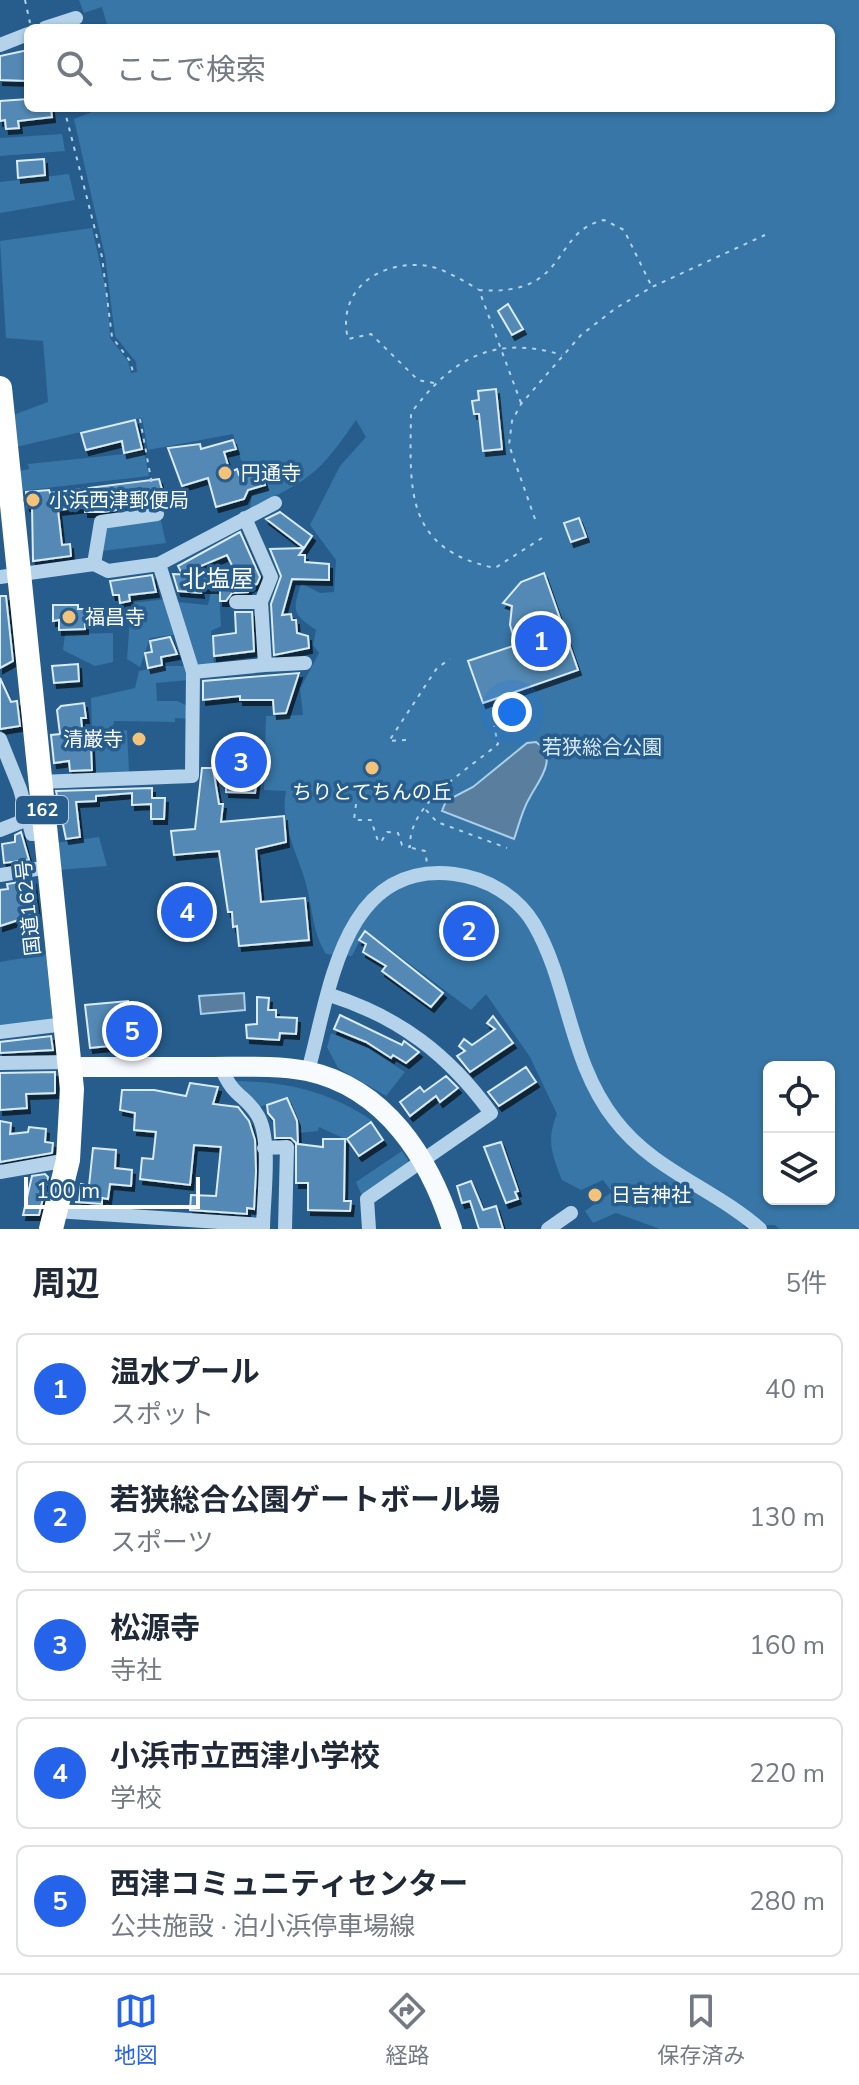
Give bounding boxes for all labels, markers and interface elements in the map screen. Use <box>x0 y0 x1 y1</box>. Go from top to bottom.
search box <box>24 24 835 112</box>
icon: search <box>52 46 96 90</box>
text: ここで検索 <box>116 50 266 91</box>
place label: 円通寺 <box>241 460 301 487</box>
marker: 円通寺 <box>216 464 234 482</box>
place label: 小浜西津郵便局 <box>49 487 189 514</box>
marker: 小浜西津郵便局 <box>24 491 42 509</box>
district label: 北塩屋 <box>182 563 254 595</box>
place label: 福昌寺 <box>85 604 145 631</box>
marker: 福昌寺 <box>60 608 78 626</box>
pin: 1 <box>515 611 567 671</box>
your location <box>492 692 532 732</box>
place label: 清巌寺 <box>63 726 123 753</box>
marker: 清巌寺 <box>130 730 148 748</box>
pin: 3 <box>215 732 267 792</box>
park label: 若狭総合公園 <box>542 734 662 761</box>
marker: ちりとてちんの丘 <box>363 759 381 777</box>
place label: ちりとてちんの丘 <box>292 779 452 806</box>
road number: 162 <box>16 796 68 824</box>
street label: 国道162号 <box>10 859 47 957</box>
pin: 4 <box>161 882 213 942</box>
pin: 2 <box>443 901 495 961</box>
pin: 5 <box>106 1001 158 1061</box>
map controls <box>763 1061 835 1205</box>
button: locate <box>763 1061 835 1133</box>
button: layers <box>763 1133 835 1205</box>
scale bar <box>24 1173 200 1209</box>
text: 100 m <box>36 1176 100 1206</box>
place label: 日吉神社 <box>611 1182 691 1209</box>
marker: 日吉神社 <box>586 1186 604 1204</box>
text: 周辺 <box>32 1261 100 1307</box>
text: 5件 <box>785 1266 827 1301</box>
text: 温水プール <box>110 1352 260 1393</box>
text: 1 <box>52 1372 68 1407</box>
text: 40 m <box>765 1372 825 1407</box>
text: スポット <box>110 1397 214 1432</box>
text: 若狭総合公園ゲートボール場 <box>110 1480 500 1521</box>
text: 2 <box>52 1500 68 1535</box>
text: 130 m <box>749 1500 825 1535</box>
text: スポーツ <box>110 1525 213 1560</box>
text: 松源寺 <box>110 1608 200 1649</box>
text: 3 <box>52 1628 68 1663</box>
text: 160 m <box>749 1628 825 1663</box>
text: 寺社 <box>110 1653 162 1688</box>
text: 小浜市立西津小学校 <box>110 1736 380 1777</box>
text: 4 <box>52 1756 68 1791</box>
text: 220 m <box>749 1756 825 1791</box>
text: 学校 <box>110 1781 162 1816</box>
text: 西津コミュニティセンター <box>110 1864 468 1905</box>
text: 5 <box>52 1884 68 1919</box>
text: 280 m <box>749 1884 825 1919</box>
text: 公共施設 · 泊小浜停車場線 <box>110 1909 415 1944</box>
tab: 地図 <box>114 1989 158 2071</box>
tab: 経路 <box>385 1989 429 2071</box>
tab: 保存済み <box>657 1989 745 2071</box>

